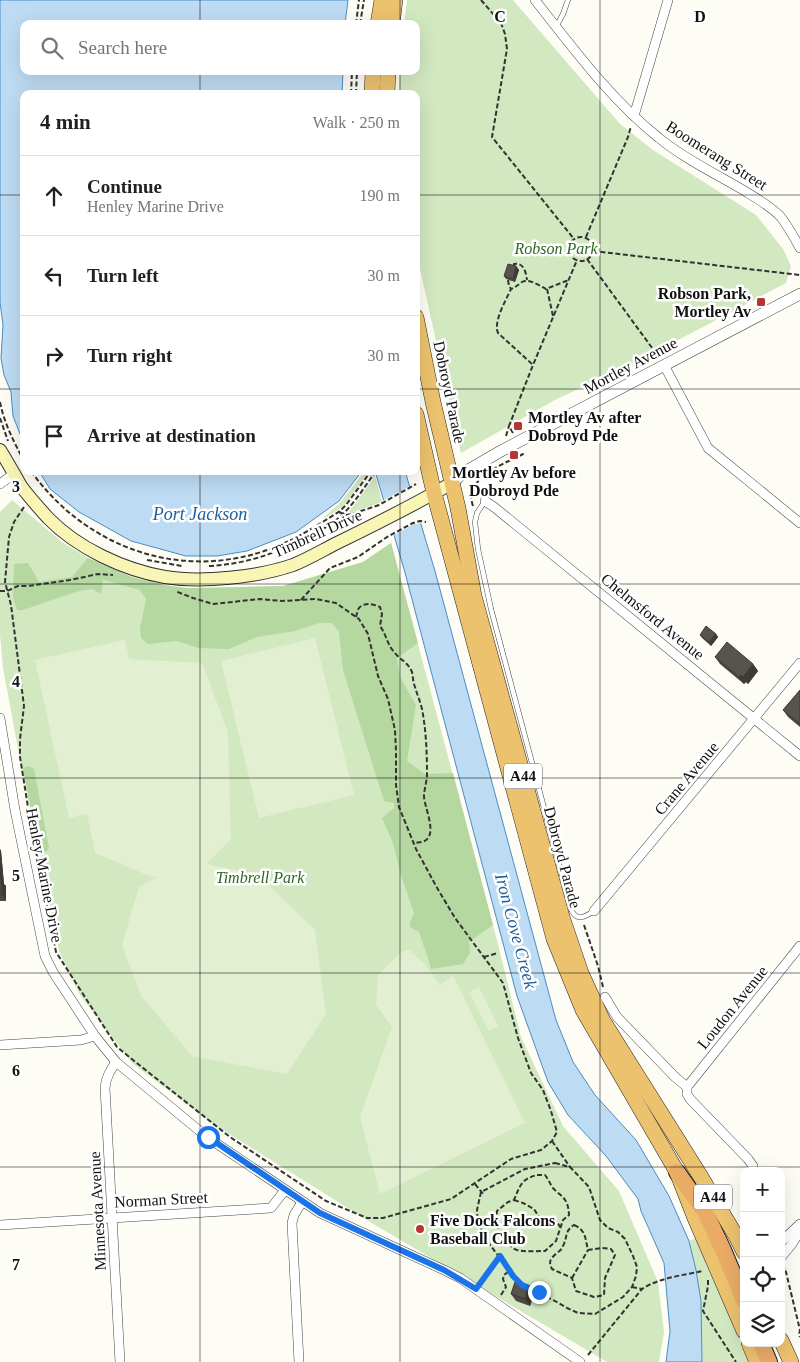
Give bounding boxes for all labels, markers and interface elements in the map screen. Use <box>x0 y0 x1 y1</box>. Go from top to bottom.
text: C <box>494 8 506 25</box>
text: D <box>694 8 706 25</box>
search box <box>20 20 420 75</box>
icon: search <box>38 34 66 62</box>
text: Search here <box>78 37 167 58</box>
text: 4 min <box>40 110 91 134</box>
text: Walk · 250 m <box>313 114 400 131</box>
street label: Boomerang Street <box>663 117 771 195</box>
text: Continue <box>87 176 162 197</box>
icon: ahead <box>40 182 68 210</box>
text: 190 m <box>360 187 400 204</box>
text: Henley Marine Drive <box>87 198 224 215</box>
park label: Robson Park <box>513 240 598 257</box>
icon: left <box>40 262 68 290</box>
text: Turn left <box>87 265 159 286</box>
text: 30 m <box>368 267 400 284</box>
place label: Robson Park, Mortley Av <box>658 285 751 321</box>
marker: Robson Park, Mortley Av <box>755 296 767 308</box>
street label: Mortley Avenue <box>581 334 680 398</box>
street label: Dobroyd Parade <box>429 339 469 445</box>
icon: right <box>40 342 68 370</box>
text: Turn right <box>87 345 172 366</box>
text: 30 m <box>368 347 400 364</box>
place label: Mortley Av after Dobroyd Pde <box>528 409 641 445</box>
marker: Mortley Av after Dobroyd Pde <box>512 420 524 432</box>
icon: arrive <box>40 422 68 450</box>
text: Arrive at destination <box>87 425 256 446</box>
marker: Mortley Av before Dobroyd Pde <box>508 449 520 461</box>
place label: Mortley Av before Dobroyd Pde <box>452 464 576 500</box>
text: 3 <box>12 478 20 495</box>
water label: Port Jackson <box>152 504 247 524</box>
street label: Timbrell Drive <box>270 506 364 561</box>
street label: Chelmsford Avenue <box>598 570 707 663</box>
text: 4 <box>12 673 20 690</box>
street label: Crane Avenue <box>651 738 722 818</box>
road number: A44 <box>504 764 542 788</box>
street label: Dobroyd Parade <box>540 804 584 910</box>
street label: Henley Marine Drive <box>22 806 66 944</box>
text: 5 <box>12 867 20 884</box>
park label: Timbrell Park <box>216 869 305 886</box>
water label: Iron Cove Creek <box>491 870 541 992</box>
street label: Loudon Avenue <box>694 963 771 1052</box>
text: 6 <box>12 1062 20 1079</box>
route start <box>197 1126 220 1149</box>
street label: Minnesota Avenue <box>86 1151 109 1271</box>
map controls <box>740 1167 785 1347</box>
button: + <box>740 1167 785 1212</box>
road number: A44 <box>694 1184 732 1210</box>
street label: Norman Street <box>114 1189 209 1210</box>
place label: Five Dock Falcons Baseball Club <box>430 1212 555 1247</box>
button: − <box>740 1212 785 1257</box>
marker: Five Dock Falcons Baseball Club <box>414 1223 426 1235</box>
text: 7 <box>12 1256 20 1273</box>
button: locate <box>740 1257 785 1302</box>
route end <box>528 1281 551 1304</box>
button: layers <box>740 1302 785 1347</box>

